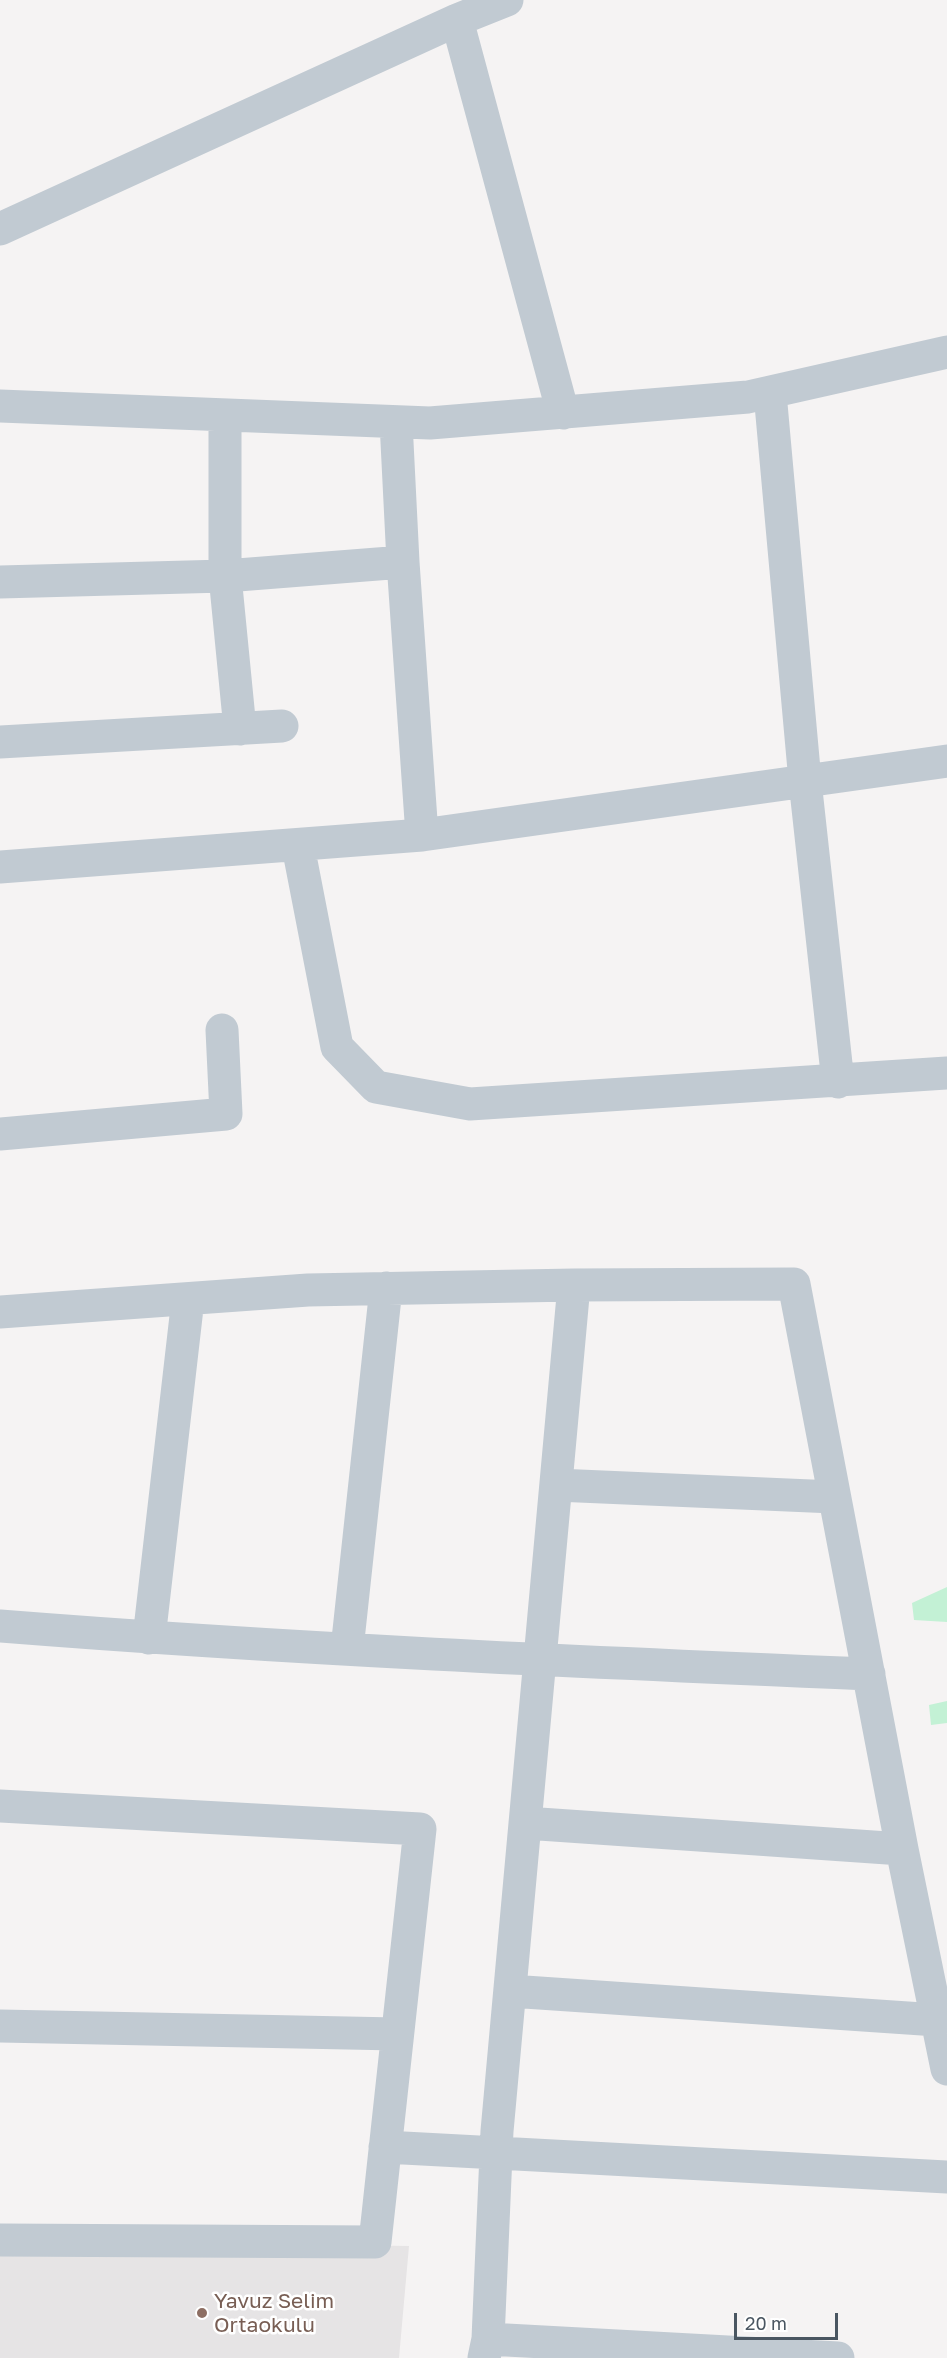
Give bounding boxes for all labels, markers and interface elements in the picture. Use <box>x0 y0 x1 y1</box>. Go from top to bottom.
place label: Yavuz Selim Ortaokulu <box>214 2288 334 2338</box>
scale bar <box>737 2301 840 2339</box>
marker: Yavuz Selim Ortaokulu <box>195 2306 209 2320</box>
text: 20 m <box>745 2312 787 2334</box>

